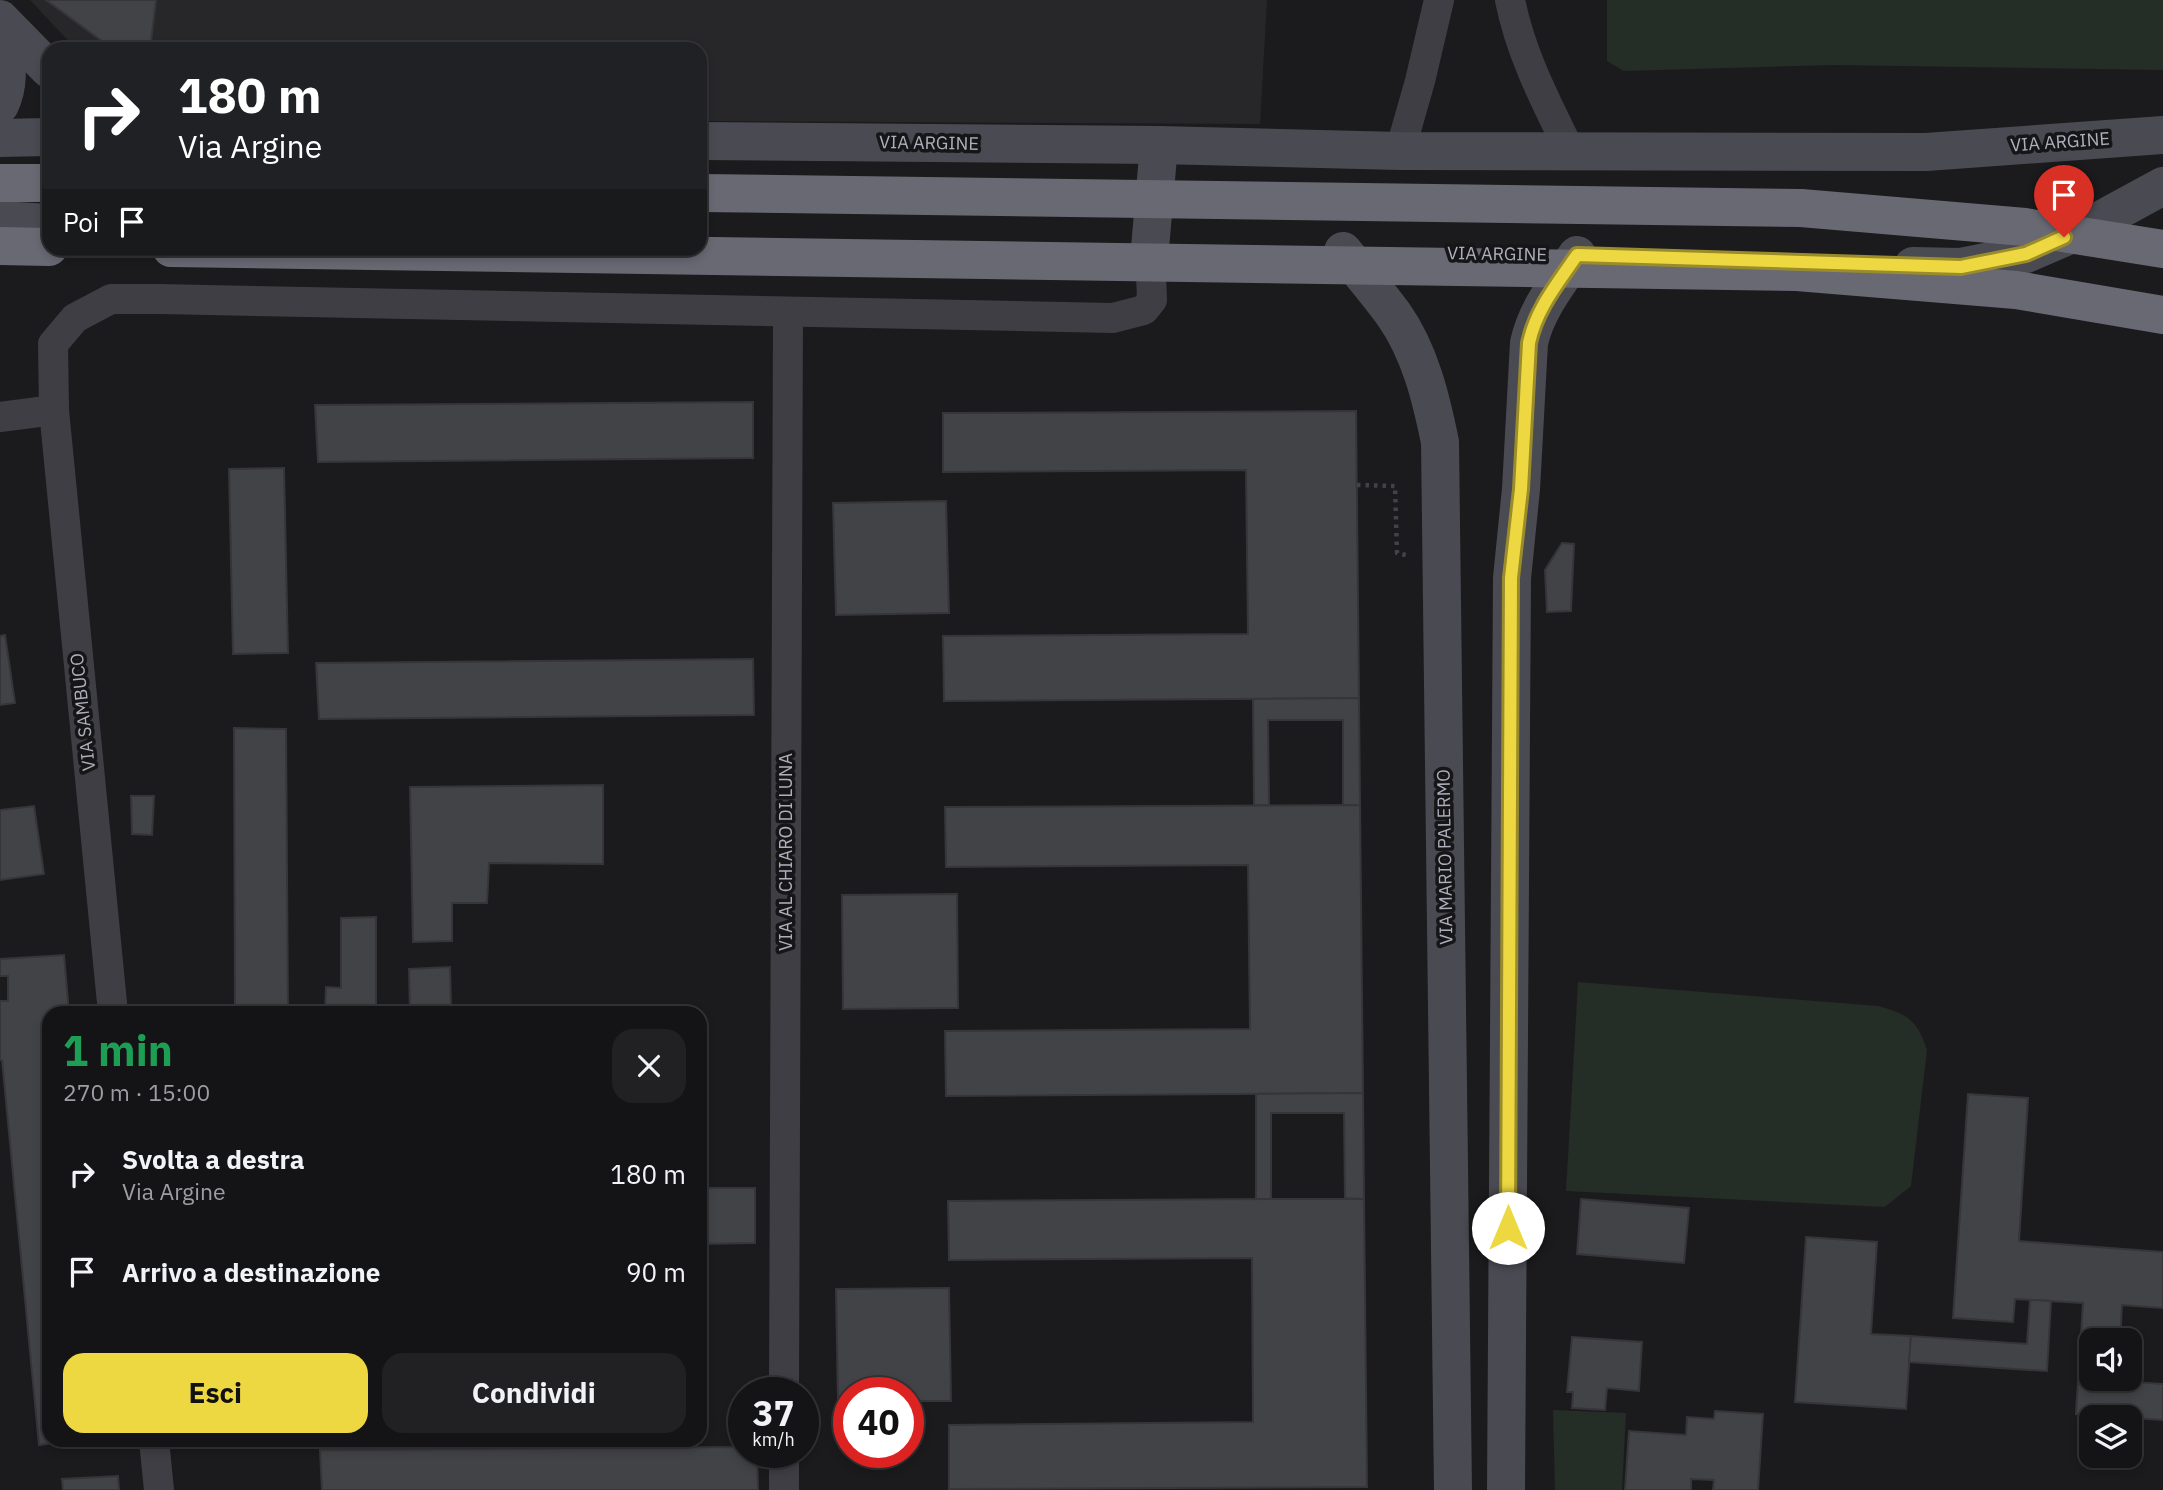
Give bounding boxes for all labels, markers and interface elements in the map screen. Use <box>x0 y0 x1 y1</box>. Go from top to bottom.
text: 180 m <box>178 63 322 126</box>
icon: right <box>63 70 154 161</box>
text: Via Argine <box>178 125 322 167</box>
street label: VIA ARGINE <box>2009 127 2111 156</box>
street label: VIA ARGINE <box>879 130 979 155</box>
pin <box>2034 165 2094 237</box>
icon: arrive <box>2045 176 2083 214</box>
icon: arrive <box>113 203 151 241</box>
text: Poi <box>63 205 99 239</box>
street label: VIA ARGINE <box>1447 241 1547 266</box>
street label: VIA SAMBUCO <box>65 652 100 772</box>
street label: VIA AL CHIARO DI LUNA <box>774 752 797 951</box>
street label: VIA MARIO PALERMO <box>1431 769 1458 945</box>
text: 1 min <box>63 1023 173 1078</box>
button: close <box>612 1029 686 1103</box>
text: 270 m · 15:00 <box>63 1077 210 1107</box>
text: Svolta a destra <box>122 1142 304 1176</box>
icon: right <box>63 1155 101 1193</box>
text: 180 m <box>610 1157 686 1191</box>
text: Via Argine <box>122 1176 226 1206</box>
position arrow <box>1471 1191 1545 1265</box>
icon: arrive <box>63 1253 101 1291</box>
text: Arrivo a destinazione <box>122 1255 380 1289</box>
text: 90 m <box>626 1255 686 1289</box>
map controls <box>2079 1328 2142 1468</box>
button: sound <box>2079 1328 2142 1391</box>
button: Esci <box>63 1353 368 1433</box>
button: Condividi <box>382 1353 686 1433</box>
speed limit sign: 40 <box>833 1377 924 1468</box>
text: 37 <box>752 1390 795 1436</box>
button: layers <box>2079 1405 2142 1468</box>
text: km/h <box>752 1428 795 1451</box>

